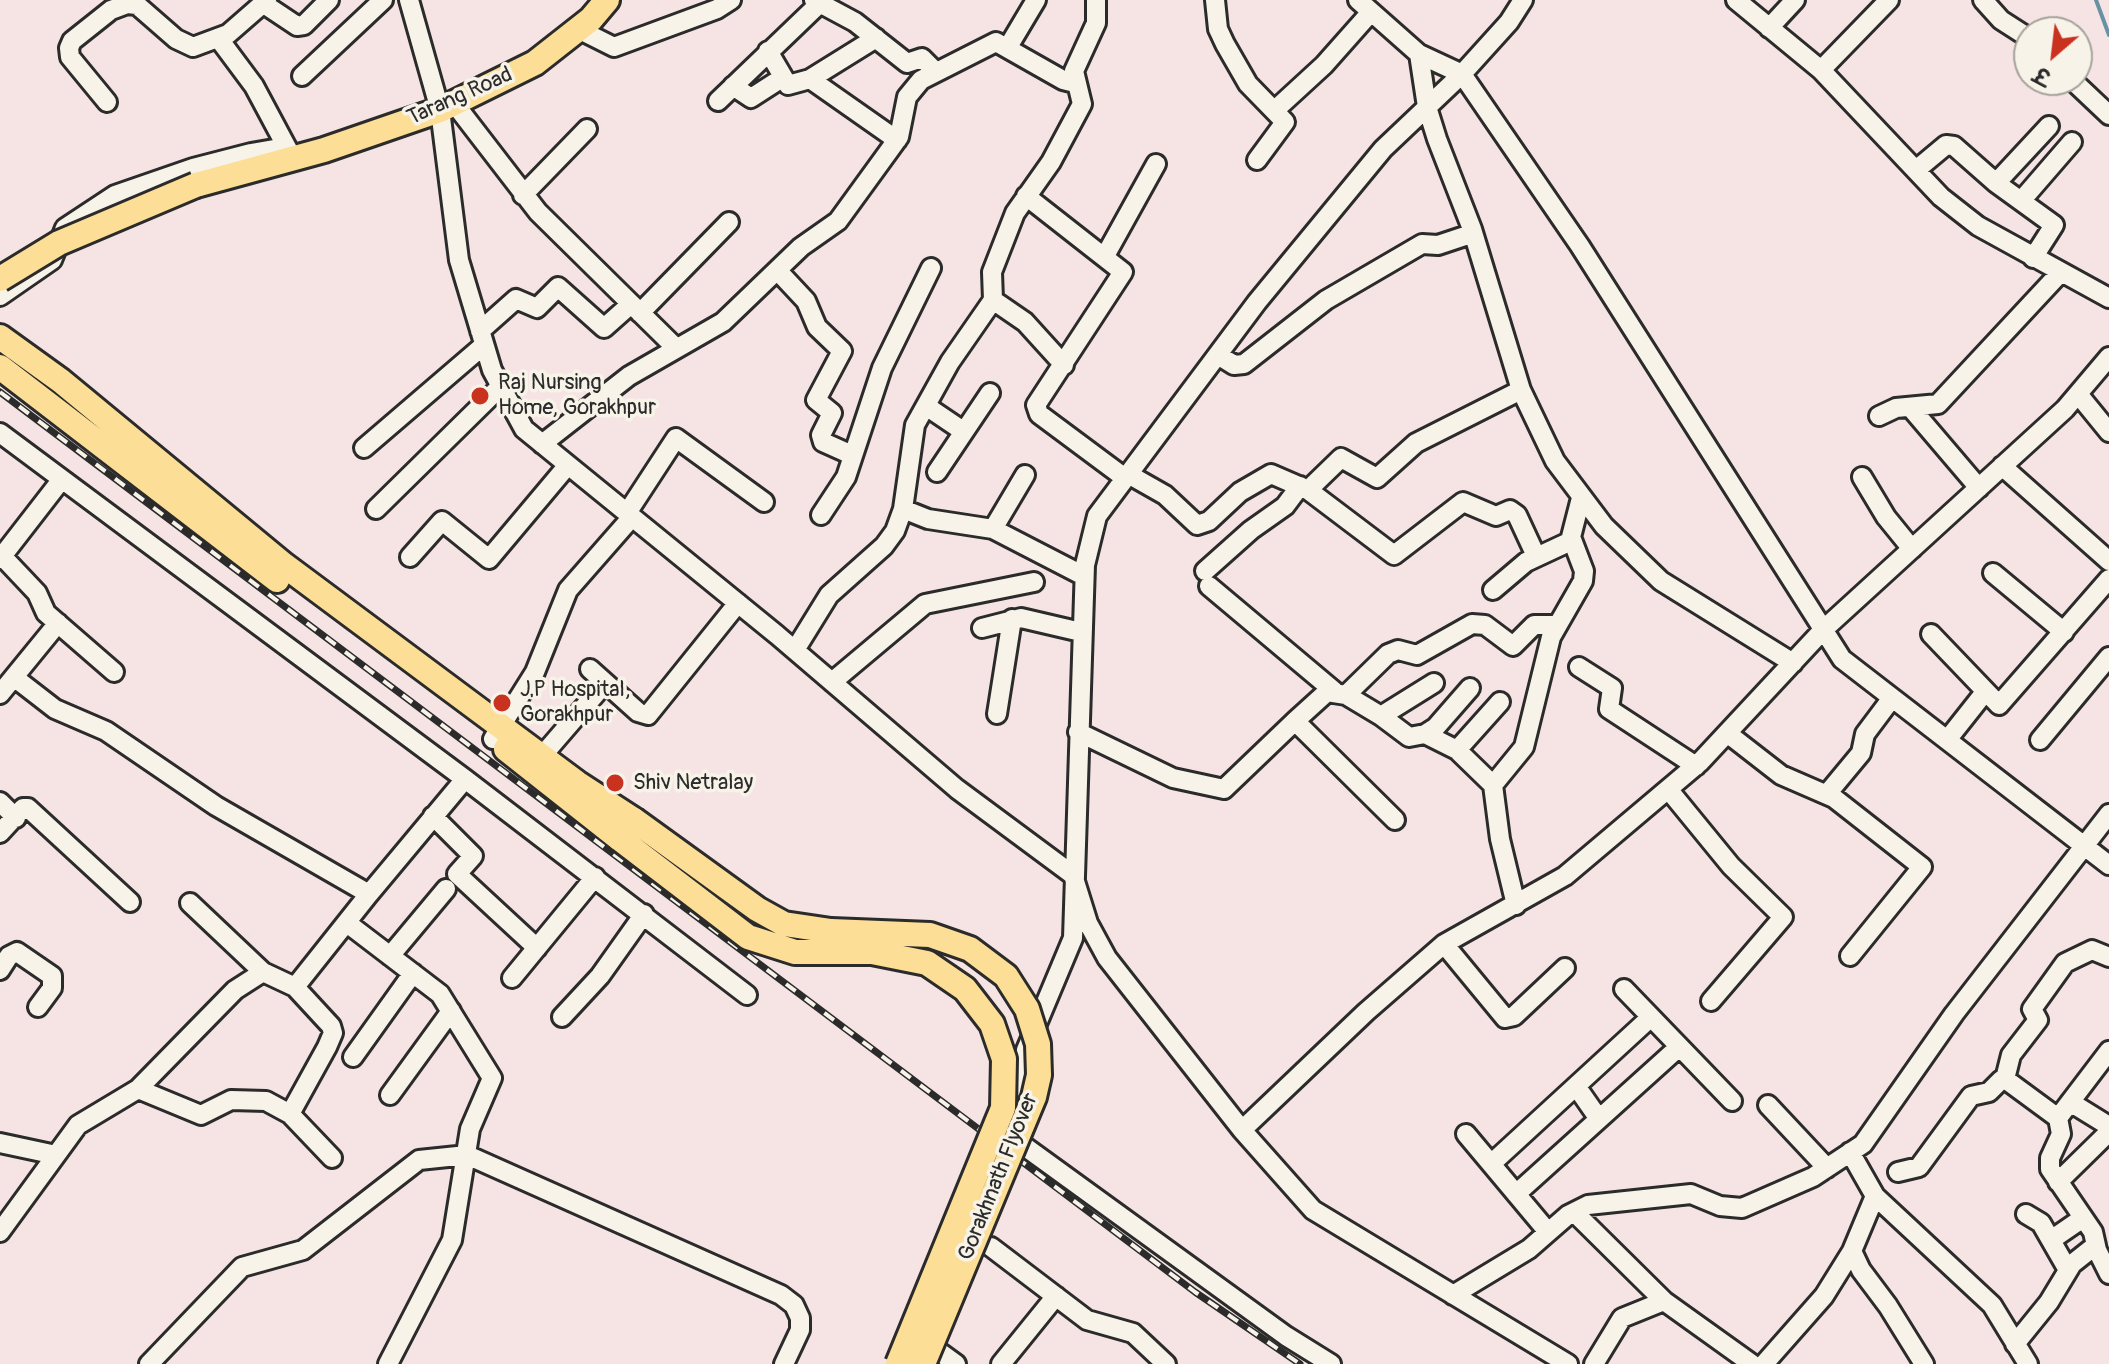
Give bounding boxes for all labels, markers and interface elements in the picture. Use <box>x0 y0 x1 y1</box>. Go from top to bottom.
north arrow <box>2013 16 2093 96</box>
text: उ <box>2030 60 2056 91</box>
street label: Tarang Road <box>403 62 517 132</box>
place label: Raj Nursing Home, Gorakhpur <box>498 370 656 422</box>
marker: Raj Nursing Home, Gorakhpur <box>469 385 491 407</box>
place label: J.P Hospital, Gorakhpur <box>520 677 630 728</box>
marker: J.P Hospital, Gorakhpur <box>491 692 513 714</box>
place label: Shiv Netralay <box>633 770 753 796</box>
marker: Shiv Netralay <box>604 772 626 794</box>
street label: Gorakhnath Flyover <box>953 1089 1045 1265</box>

